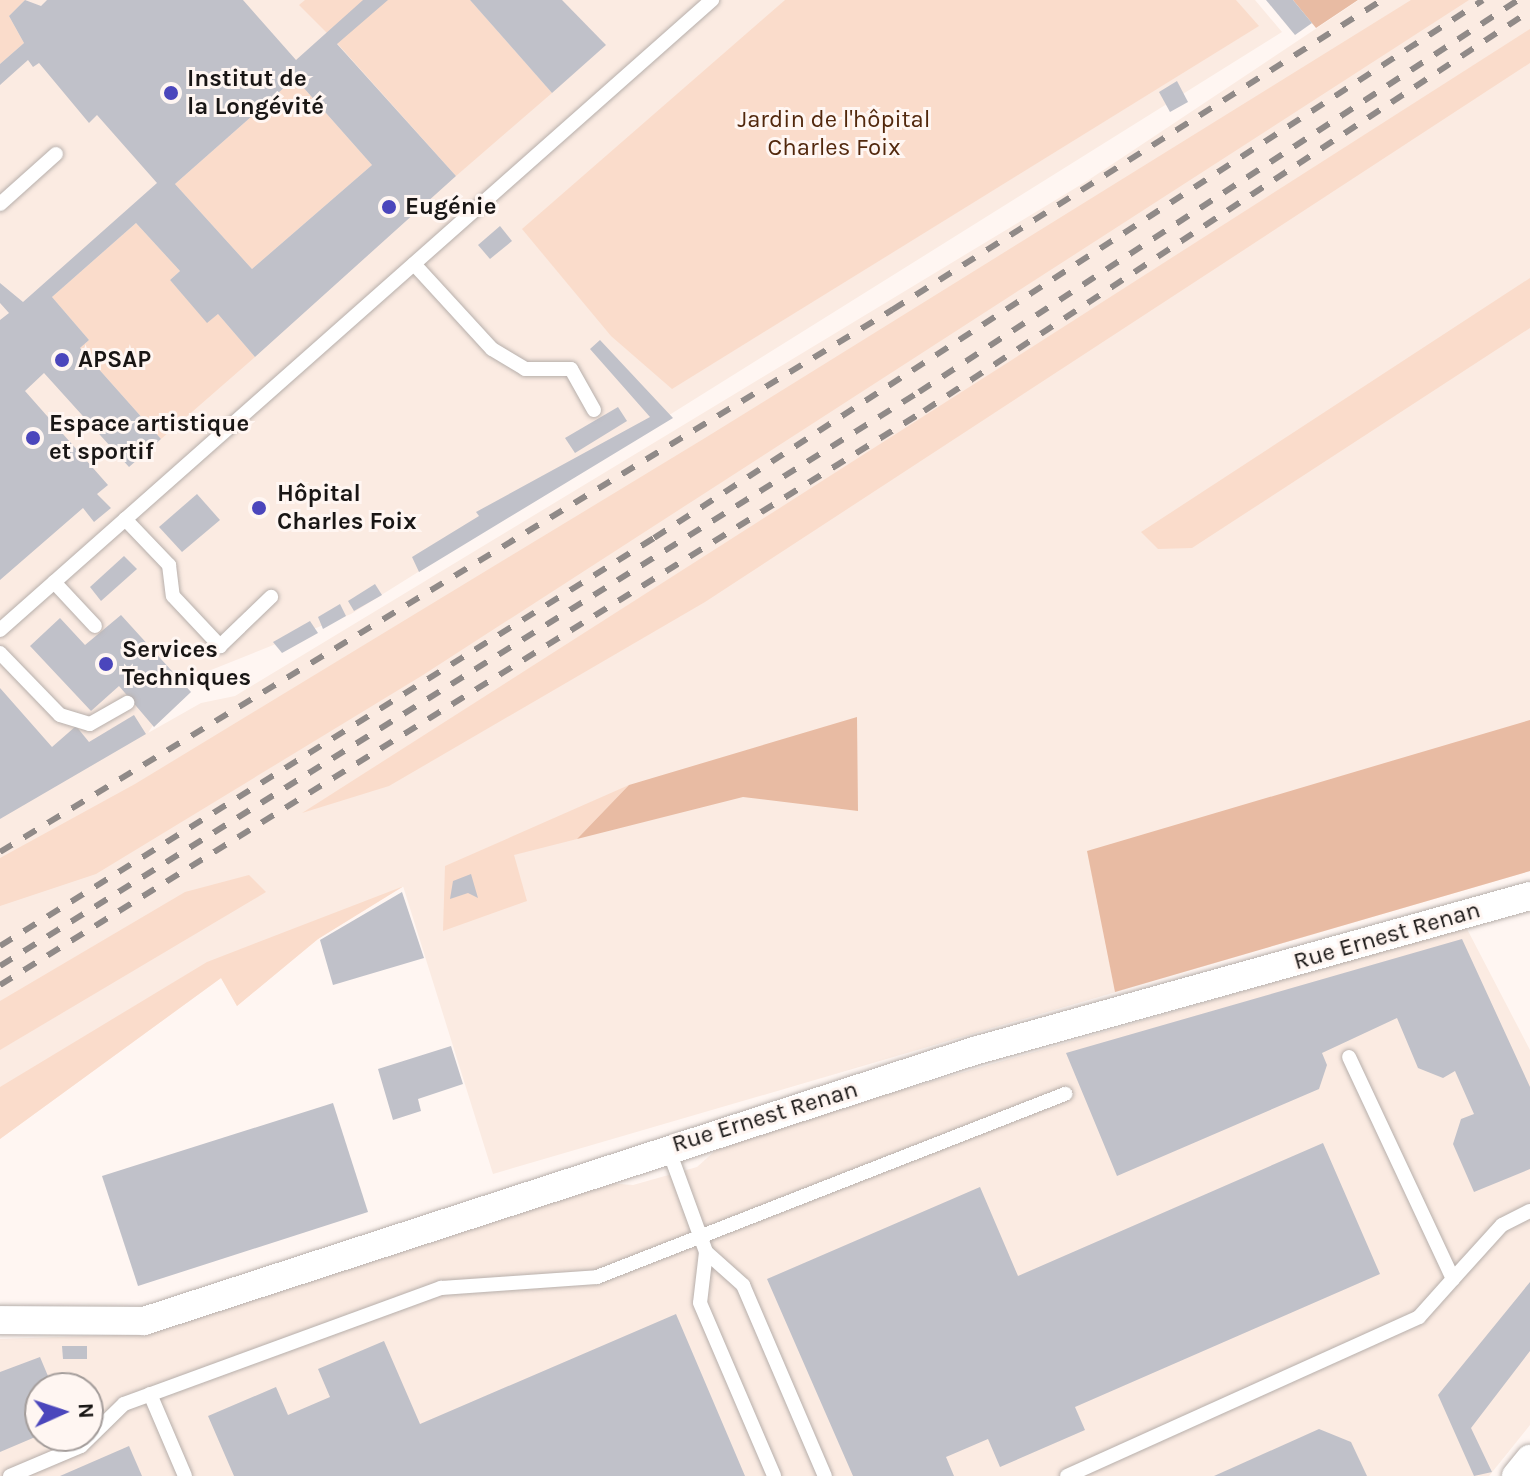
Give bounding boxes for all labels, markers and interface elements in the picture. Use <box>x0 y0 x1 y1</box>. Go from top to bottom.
place label: Institut de la Longévité <box>187 65 324 121</box>
marker: Institut de la Longévité <box>162 84 180 102</box>
park label: Jardin de l'hôpital Charles Foix <box>737 106 931 162</box>
place label: Eugénie <box>405 193 496 221</box>
marker: Eugénie <box>380 198 398 216</box>
place label: APSAP <box>78 346 151 374</box>
marker: APSAP <box>53 351 71 369</box>
place label: Espace artistique et sportif <box>49 410 249 466</box>
marker: Espace artistique et sportif <box>24 429 42 447</box>
place label: Hôpital Charles Foix <box>277 480 416 536</box>
marker: Hôpital Charles Foix <box>248 497 270 519</box>
place label: Services Techniques <box>122 636 251 692</box>
marker: Services Techniques <box>97 655 115 673</box>
street label: Rue Ernest Renan <box>1290 896 1484 976</box>
street label: Rue Ernest Renan <box>669 1075 861 1159</box>
north arrow <box>24 1372 104 1452</box>
text: N <box>73 1402 99 1419</box>

